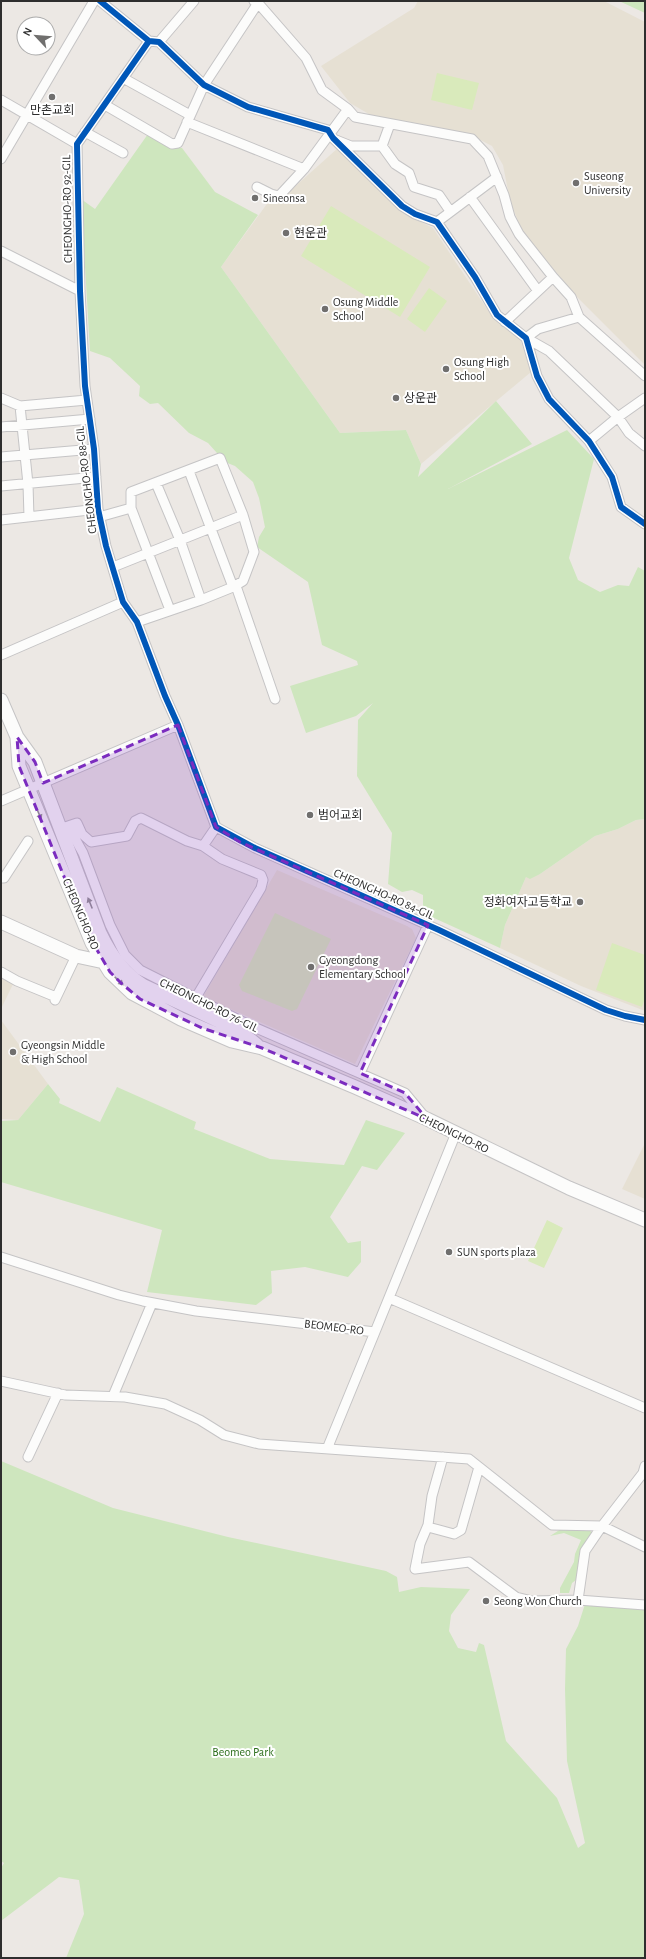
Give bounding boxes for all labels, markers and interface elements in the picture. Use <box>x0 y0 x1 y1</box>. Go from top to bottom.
north arrow <box>16 16 56 56</box>
text: N <box>21 26 34 38</box>
marker: 만촌교회 <box>47 92 57 102</box>
place label: 만촌교회 <box>30 104 74 116</box>
street label: CHEONGHO-RO 92-GIL <box>60 155 74 263</box>
place label: Suseong University <box>584 170 631 197</box>
marker: Suseong University <box>571 178 581 188</box>
place label: Sineonsa <box>263 192 306 204</box>
marker: Sineonsa <box>250 193 260 203</box>
place label: 현운관 <box>294 226 327 239</box>
marker: 현운관 <box>281 228 291 238</box>
place label: Osung Middle School <box>333 296 398 322</box>
marker: Osung Middle School <box>320 304 330 314</box>
place label: Osung High School <box>454 356 509 382</box>
marker: Osung High School <box>441 364 451 374</box>
place label: 상운관 <box>404 392 437 404</box>
marker: 상운관 <box>391 393 401 403</box>
street label: CHEONGHO-RO 88-GIL <box>73 425 99 535</box>
one-way arrow <box>36 809 42 820</box>
place label: 범어교회 <box>318 809 362 821</box>
marker: 범어교회 <box>305 810 315 820</box>
street label: CHEONGHO-RO 84-GIL <box>332 866 436 922</box>
street label: CHEONGHO-RO <box>61 877 102 952</box>
place label: 정화여자고등학교 <box>484 895 572 908</box>
one-way arrow <box>86 897 92 909</box>
marker: 정화여자고등학교 <box>575 897 585 907</box>
place label: Gyeongdong Elementary School <box>319 954 406 981</box>
marker: Gyeongdong Elementary School <box>306 962 316 972</box>
one-way arrow <box>114 976 124 986</box>
street label: CHEONGHO-RO 76-GIL <box>158 976 260 1034</box>
place label: Gyeongsin Middle & High School <box>21 1039 105 1065</box>
marker: Gyeongsin Middle & High School <box>8 1047 18 1057</box>
street label: CHEONGHO-RO <box>417 1111 491 1155</box>
place label: SUN sports plaza <box>457 1246 536 1258</box>
marker: SUN sports plaza <box>444 1247 454 1257</box>
street label: BEOMEO-RO <box>304 1317 365 1337</box>
place label: Seong Won Church <box>494 1595 582 1607</box>
marker: Seong Won Church <box>481 1596 491 1606</box>
park label: Beomeo Park <box>212 1746 274 1758</box>

